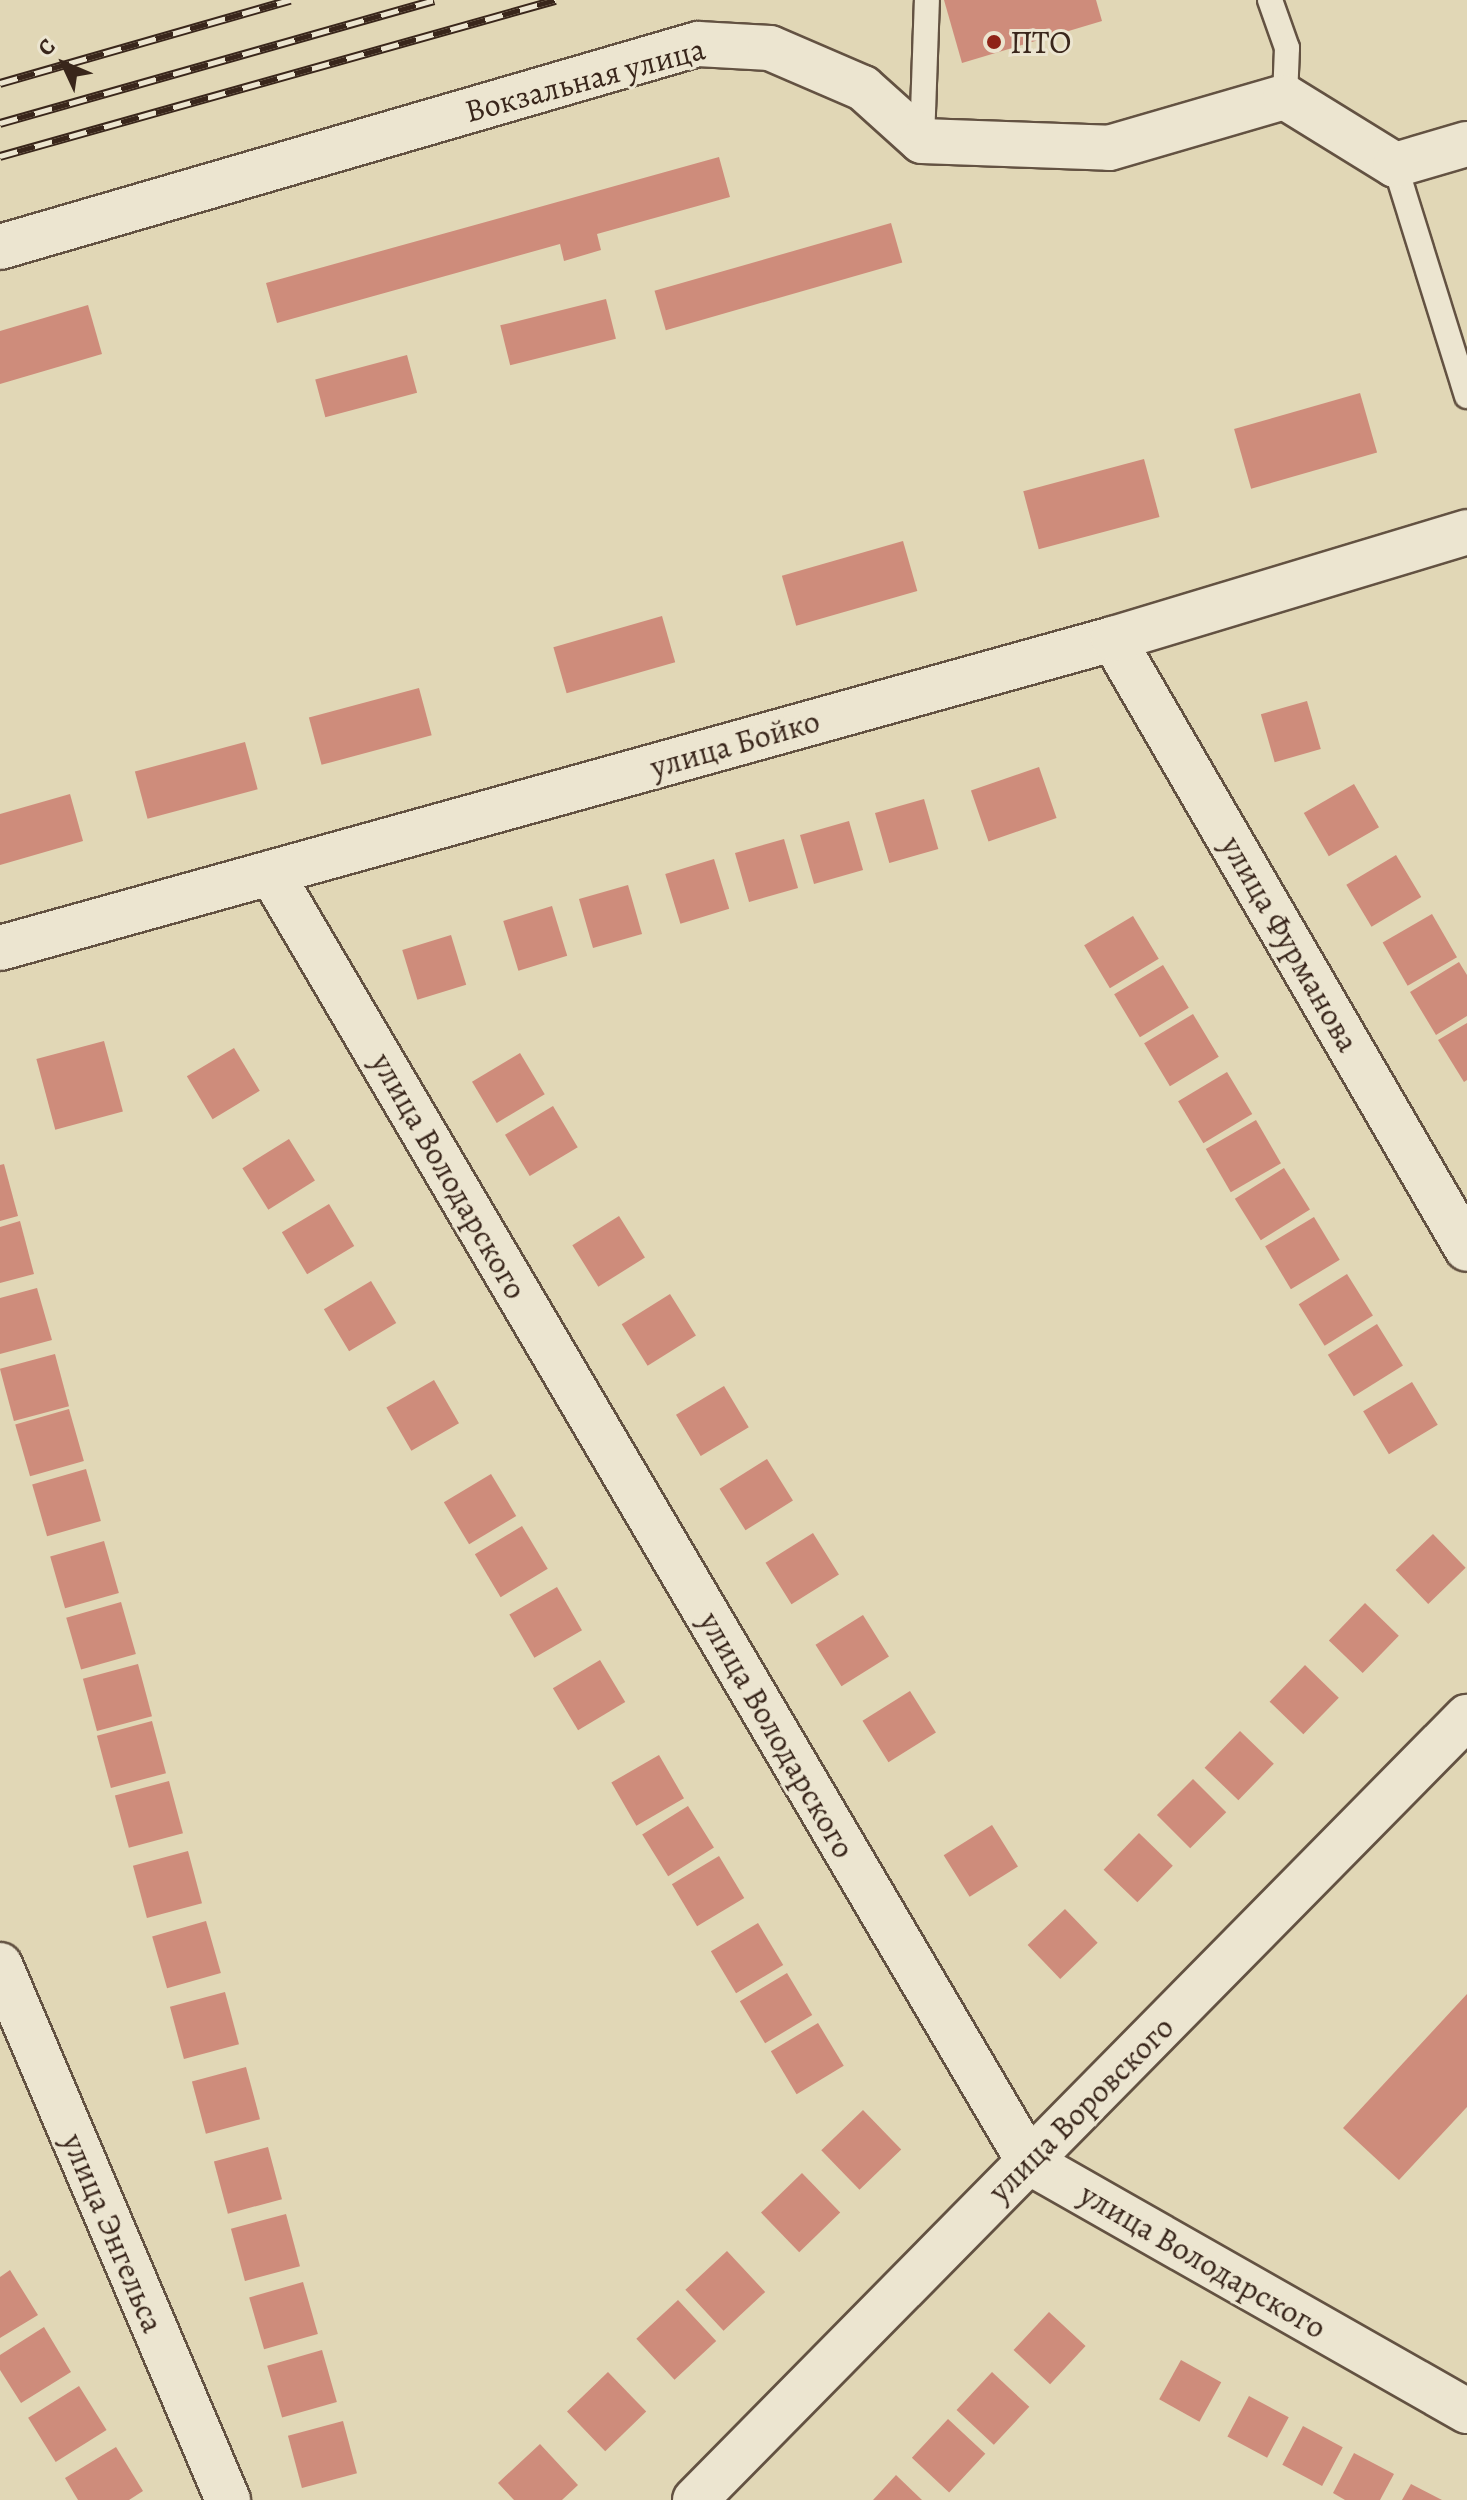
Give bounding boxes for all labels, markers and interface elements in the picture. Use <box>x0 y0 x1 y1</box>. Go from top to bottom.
place label: ПТО <box>1010 23 1071 61</box>
north arrow <box>24 24 104 104</box>
street label: Вокзальная улица <box>461 30 709 130</box>
text: С <box>31 32 62 63</box>
marker: ПТО <box>985 33 1003 51</box>
street label: улица Бойко <box>646 702 824 786</box>
street label: улица Фурманова <box>1213 829 1367 1059</box>
street label: улица Володарского <box>363 1046 535 1306</box>
street label: улица Володарского <box>691 1605 863 1865</box>
street label: улица Воровского <box>980 2008 1182 2210</box>
street label: улица Энгельса <box>54 2128 172 2338</box>
street label: улица Володарского <box>1073 2175 1333 2347</box>

